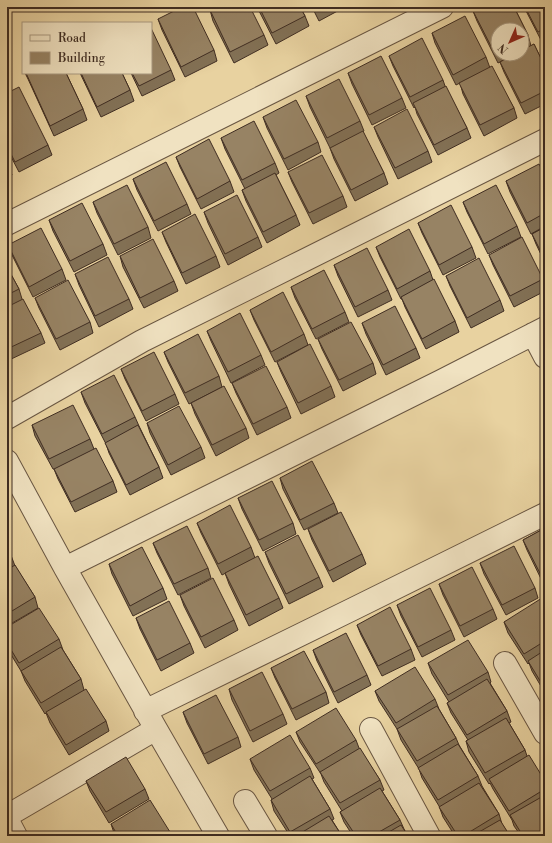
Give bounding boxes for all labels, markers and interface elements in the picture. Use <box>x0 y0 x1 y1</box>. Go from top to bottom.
legend <box>22 22 152 74</box>
north arrow <box>490 22 530 62</box>
text: Road <box>58 31 86 46</box>
text: N <box>495 40 512 56</box>
text: Building <box>57 51 106 66</box>

